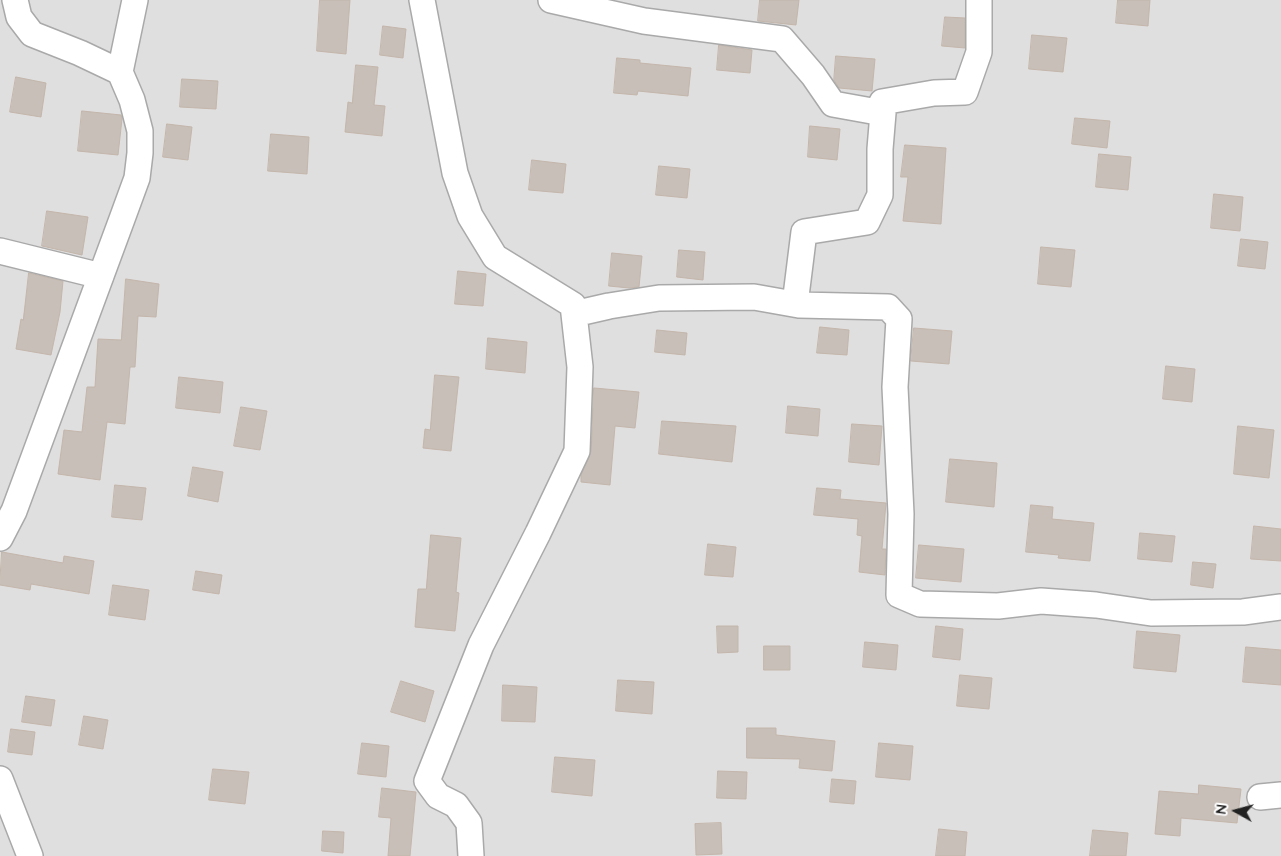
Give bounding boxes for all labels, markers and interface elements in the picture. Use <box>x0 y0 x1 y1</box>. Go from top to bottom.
north arrow <box>1211 786 1261 836</box>
text: N <box>1212 803 1231 815</box>

